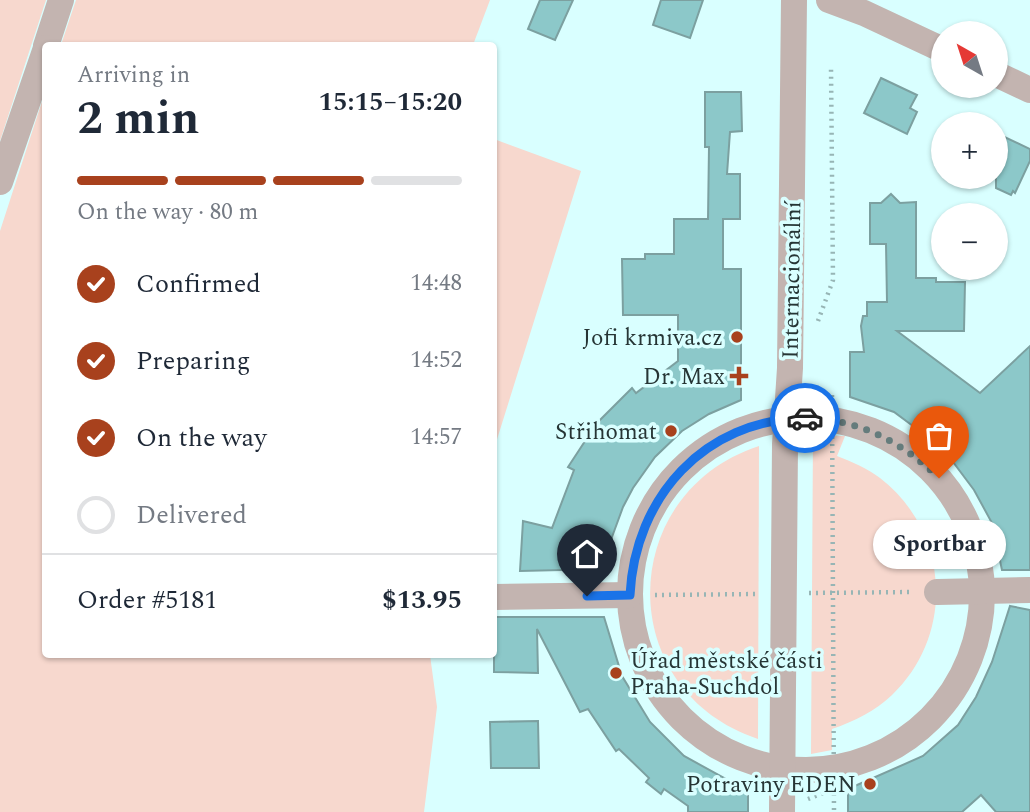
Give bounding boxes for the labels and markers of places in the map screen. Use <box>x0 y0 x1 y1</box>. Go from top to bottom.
place label: Jofi krmiva.cz <box>583 321 723 356</box>
marker: Jofi krmiva.cz <box>729 329 745 345</box>
place label: Dr. Max <box>643 360 725 395</box>
marker: Dr. Max <box>731 368 747 384</box>
pin <box>909 406 969 478</box>
place label: Střihomat <box>555 415 657 450</box>
marker: Střihomat <box>663 423 679 439</box>
callout: Sportbar <box>872 520 1006 569</box>
pin <box>557 524 617 596</box>
place label: Úřad městské části Praha-Suchdol <box>630 644 823 705</box>
marker: Úřad městské části Praha-Suchdol <box>608 665 624 681</box>
place label: Potraviny EDEN <box>686 768 856 803</box>
marker: Potraviny EDEN <box>862 776 878 792</box>

